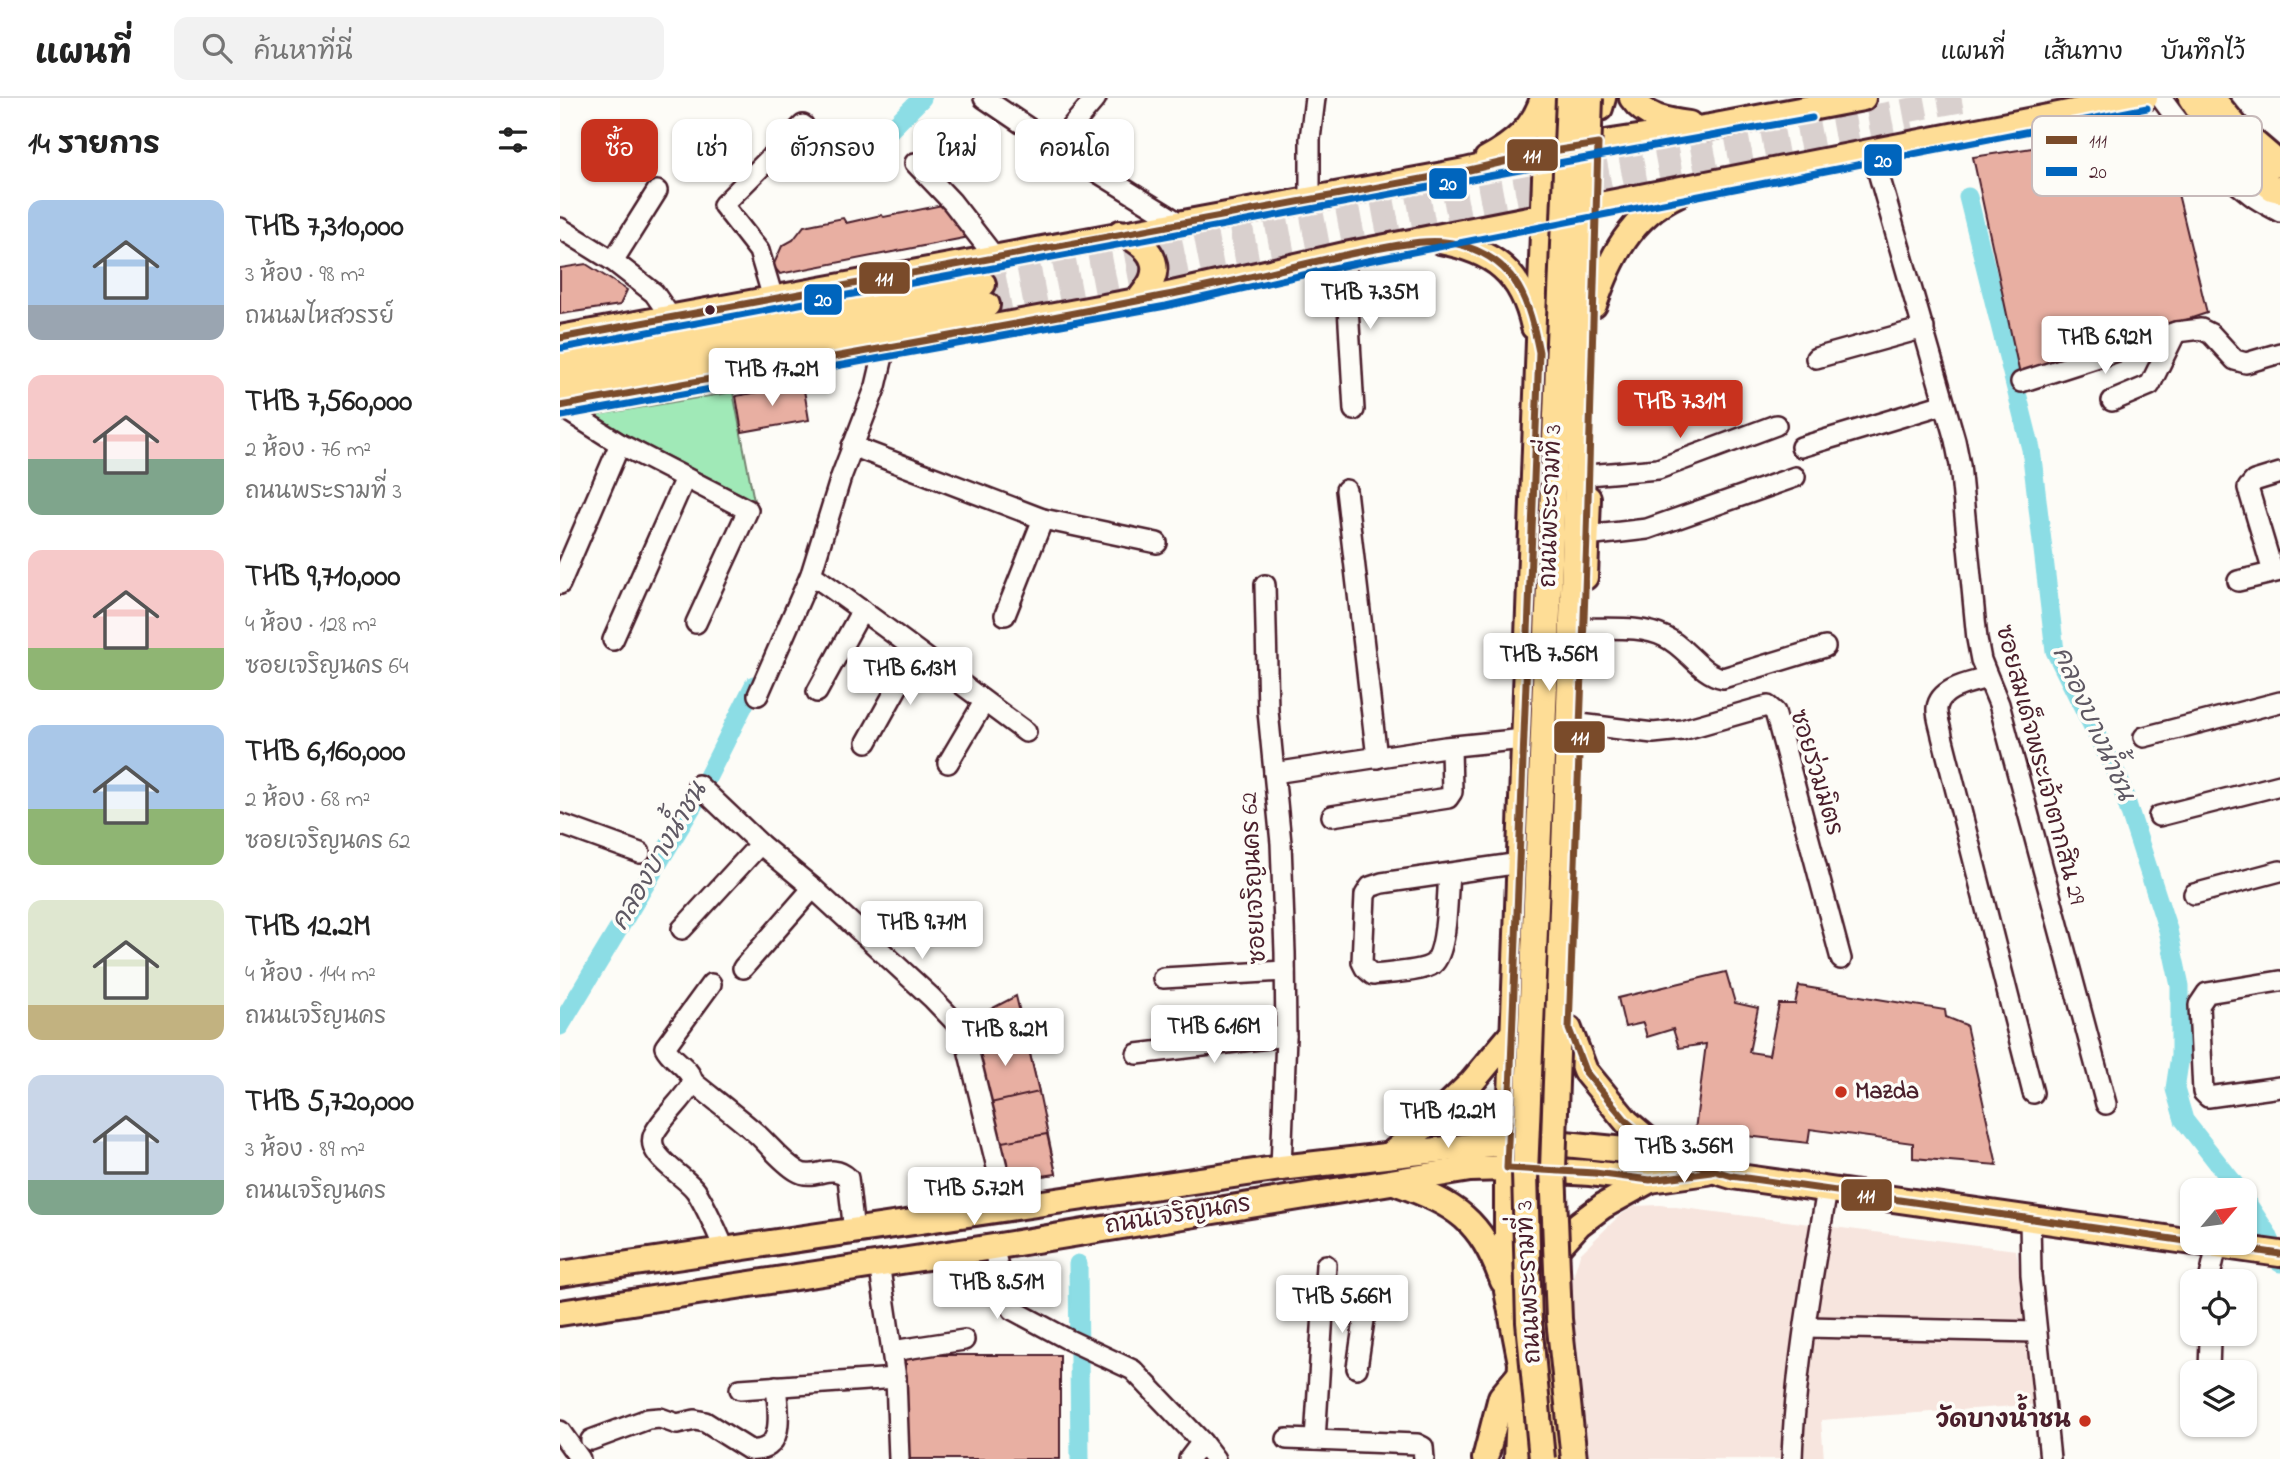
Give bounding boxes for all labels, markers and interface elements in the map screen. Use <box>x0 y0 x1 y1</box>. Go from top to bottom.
search box <box>174 17 664 80</box>
icon: search <box>198 29 236 67</box>
text: แผนที่ <box>35 31 132 79</box>
text: ค้นหาที่นี่ <box>254 34 353 72</box>
text: แผนที่ <box>1940 36 2005 71</box>
text: เส้นทาง <box>2043 36 2123 71</box>
text: บันทึกไว้ <box>2161 36 2245 71</box>
legend <box>2032 116 2262 196</box>
chip: ซื้อ <box>581 119 658 182</box>
chip: เช่า <box>672 119 752 182</box>
chip: ตัวกรอง <box>766 119 899 182</box>
chip: ใหม่ <box>913 119 1001 182</box>
chip: คอนโด <box>1015 119 1134 182</box>
icon: filters <box>494 121 532 159</box>
text: 14 รายการ <box>28 124 160 168</box>
text: 111 <box>2089 129 2107 156</box>
line badge: 111 <box>1506 138 1559 172</box>
line badge: 20 <box>1863 143 1903 177</box>
text: 111 <box>1523 144 1541 171</box>
text: 20 <box>1873 149 1893 176</box>
text: 20 <box>2089 160 2107 187</box>
line badge: 20 <box>1428 167 1468 200</box>
text: 20 <box>1438 172 1458 199</box>
text: THB 7,310,000 <box>245 206 404 250</box>
icon: home <box>84 228 168 312</box>
text: 3 ห้อง · 98 m² <box>245 259 365 292</box>
line badge: 111 <box>858 261 911 295</box>
text: 111 <box>875 267 893 294</box>
pin: THB 7.35M <box>1290 272 1450 331</box>
text: THB 7.35M <box>1321 277 1419 310</box>
line badge: 20 <box>803 283 843 316</box>
text: 20 <box>813 288 833 315</box>
text: ถนนมไหสวรรย์ <box>245 301 394 334</box>
unlabelled marker <box>703 303 717 317</box>
pin: THB 6.92M <box>2025 316 2185 376</box>
text: THB 6.92M <box>2058 322 2152 355</box>
pin: THB 17.2M <box>692 348 852 408</box>
text: THB 17.2M <box>725 354 819 387</box>
pin: THB 7.31M <box>1600 380 1760 440</box>
text: THB 7,560,000 <box>245 381 412 425</box>
text: THB 7.31M <box>1634 386 1726 419</box>
icon: home <box>84 403 168 487</box>
street label: ถนนพระรามที่ 3 <box>1525 423 1572 588</box>
text: 2 ห้อง · 76 m² <box>245 434 371 467</box>
text: ถนนพระรามที่ 3 <box>245 476 402 509</box>
text: THB 9,710,000 <box>245 556 400 600</box>
icon: home <box>84 578 168 662</box>
text: 4 ห้อง · 128 m² <box>245 609 377 642</box>
street label: ซอยสมเด็จพระเจ้าตากสิน 29 <box>1985 621 2093 909</box>
pin: THB 7.56M <box>1469 634 1629 693</box>
water label: คลองบางน้ำชน <box>2041 638 2151 809</box>
text: THB 7.56M <box>1499 639 1599 672</box>
pin: THB 6.13M <box>830 648 990 707</box>
text: ซอยเจริญนคร 64 <box>245 651 408 684</box>
text: THB 6.13M <box>863 653 957 686</box>
street label: ซอยร่วมมิตร <box>1779 705 1851 841</box>
line badge: 111 <box>1553 720 1606 754</box>
text: 111 <box>1571 726 1589 753</box>
text: THB 6,160,000 <box>245 731 405 775</box>
icon: home <box>84 753 168 837</box>
water label: คลองบางน้ำชน <box>595 771 719 938</box>
text: 2 ห้อง · 68 m² <box>245 784 370 817</box>
street label: ซอยเจริญนคร 62 <box>1233 791 1277 965</box>
text: ซอยเจริญนคร 62 <box>245 826 410 859</box>
pin: THB 9.71M <box>842 902 1002 961</box>
text: THB 12.2M <box>245 906 371 950</box>
text: THB 9.71M <box>877 907 967 940</box>
icon: home <box>84 928 168 1012</box>
text: 4 ห้อง · 144 m² <box>245 959 376 992</box>
text: ถนนเจริญนคร <box>245 1001 386 1034</box>
pin: THB 6.16M <box>1134 1006 1294 1065</box>
pin: THB 8.2M <box>933 1009 1077 1068</box>
text: THB 6.16M <box>1167 1011 1261 1044</box>
text: THB 8.2M <box>962 1014 1048 1047</box>
place label: Mazda <box>1855 1075 1919 1110</box>
text: THB 5,720,000 <box>245 1081 414 1125</box>
marker: Mazda <box>1833 1084 1849 1100</box>
pin: THB 12.2M <box>1368 1090 1528 1150</box>
text: THB 12.2M <box>1400 1096 1496 1129</box>
icon: home <box>84 1103 168 1187</box>
pin: THB 3.56M <box>1604 1126 1764 1185</box>
text: THB 3.56M <box>1634 1131 1734 1164</box>
text: 3 ห้อง · 89 m² <box>245 1134 365 1167</box>
pin: THB 5.72M <box>894 1168 1054 1227</box>
text: THB 5.72M <box>924 1173 1024 1206</box>
text: ถนนเจริญนคร <box>245 1176 386 1209</box>
line badge: 111 <box>1840 1178 1893 1212</box>
north arrow <box>2180 1178 2258 1255</box>
map controls <box>2180 1178 2257 1437</box>
text: 111 <box>1857 1184 1875 1211</box>
street label: ถนนเจริญนคร <box>1103 1187 1253 1245</box>
street label: ถนนพระรามที่ 3 <box>1501 1199 1552 1365</box>
pin: THB 8.51M <box>917 1262 1077 1321</box>
text: THB 8.51M <box>949 1267 1045 1300</box>
button: locate <box>2180 1269 2257 1346</box>
pin: THB 5.66M <box>1262 1276 1422 1335</box>
text: THB 5.66M <box>1292 1281 1392 1314</box>
button: layers <box>2180 1360 2257 1437</box>
place label: วัดบางน้ำชน <box>1936 1393 2071 1439</box>
marker: วัดบางน้ำชน <box>2077 1413 2093 1429</box>

